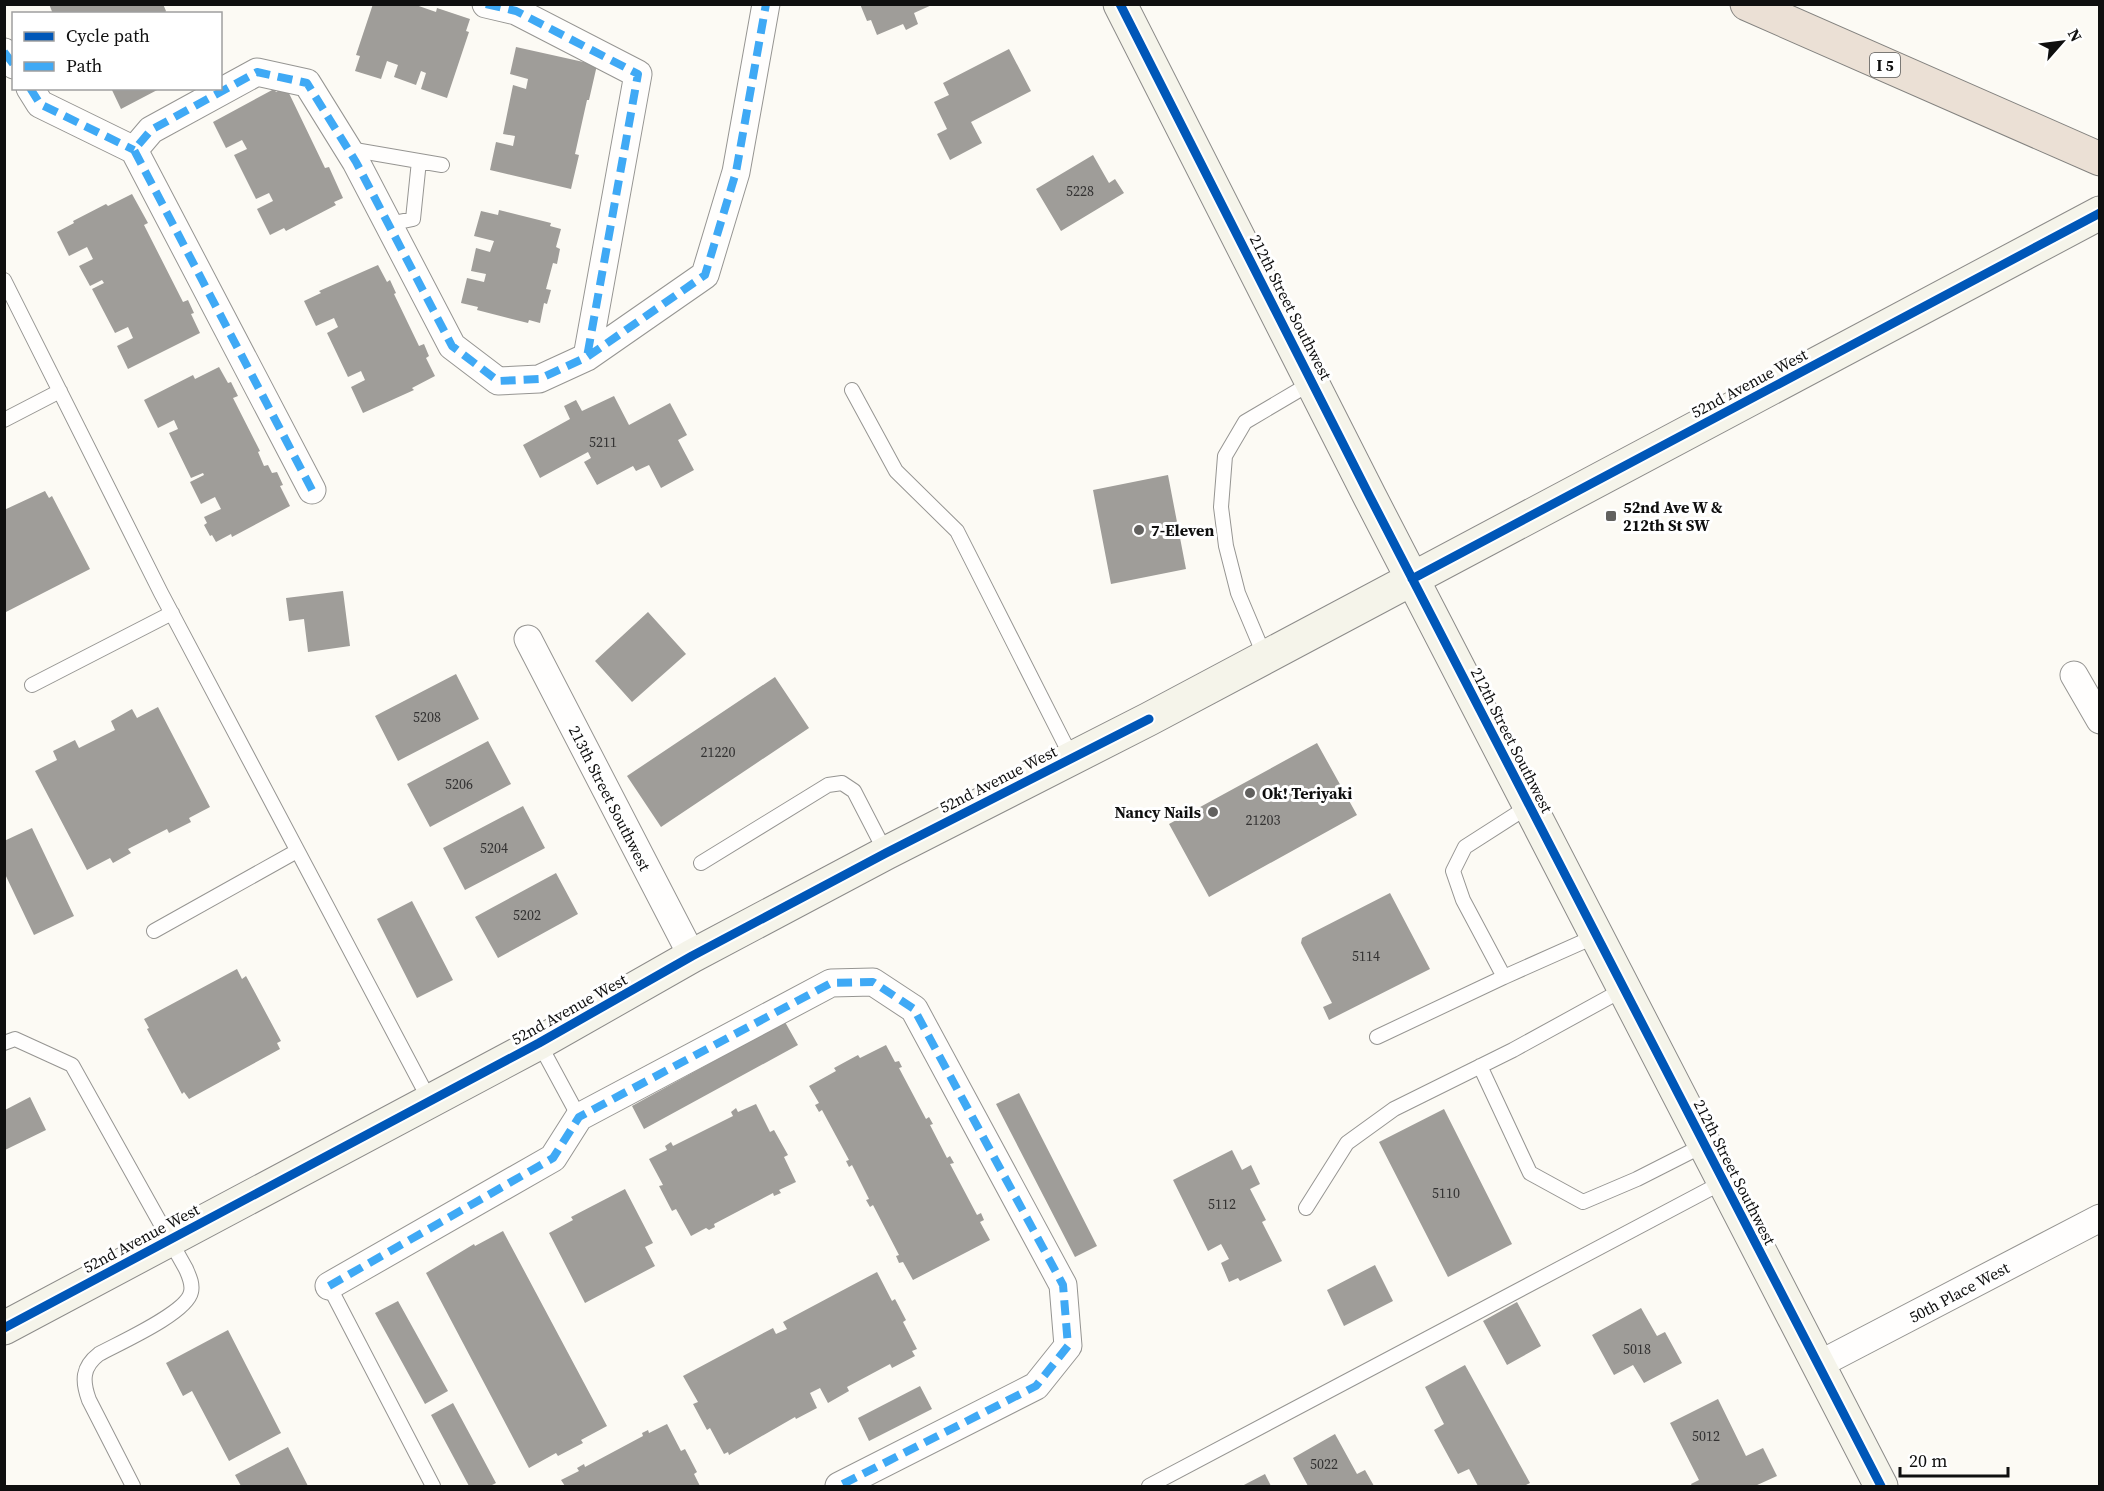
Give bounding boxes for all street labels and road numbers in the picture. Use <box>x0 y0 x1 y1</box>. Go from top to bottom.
road number: I 5 <box>1870 53 1900 77</box>
street label: 212th Street Southwest <box>1245 231 1338 384</box>
street label: 52nd Avenue West <box>1687 343 1812 423</box>
street label: 212th Street Southwest <box>1466 664 1559 817</box>
street label: 213th Street Southwest <box>564 722 657 875</box>
street label: 52nd Avenue West <box>936 740 1061 818</box>
street label: 52nd Avenue West <box>507 968 631 1050</box>
street label: 212th Street Southwest <box>1689 1096 1782 1249</box>
street label: 52nd Avenue West <box>79 1198 204 1278</box>
street label: 50th Place West <box>1905 1256 2014 1328</box>

